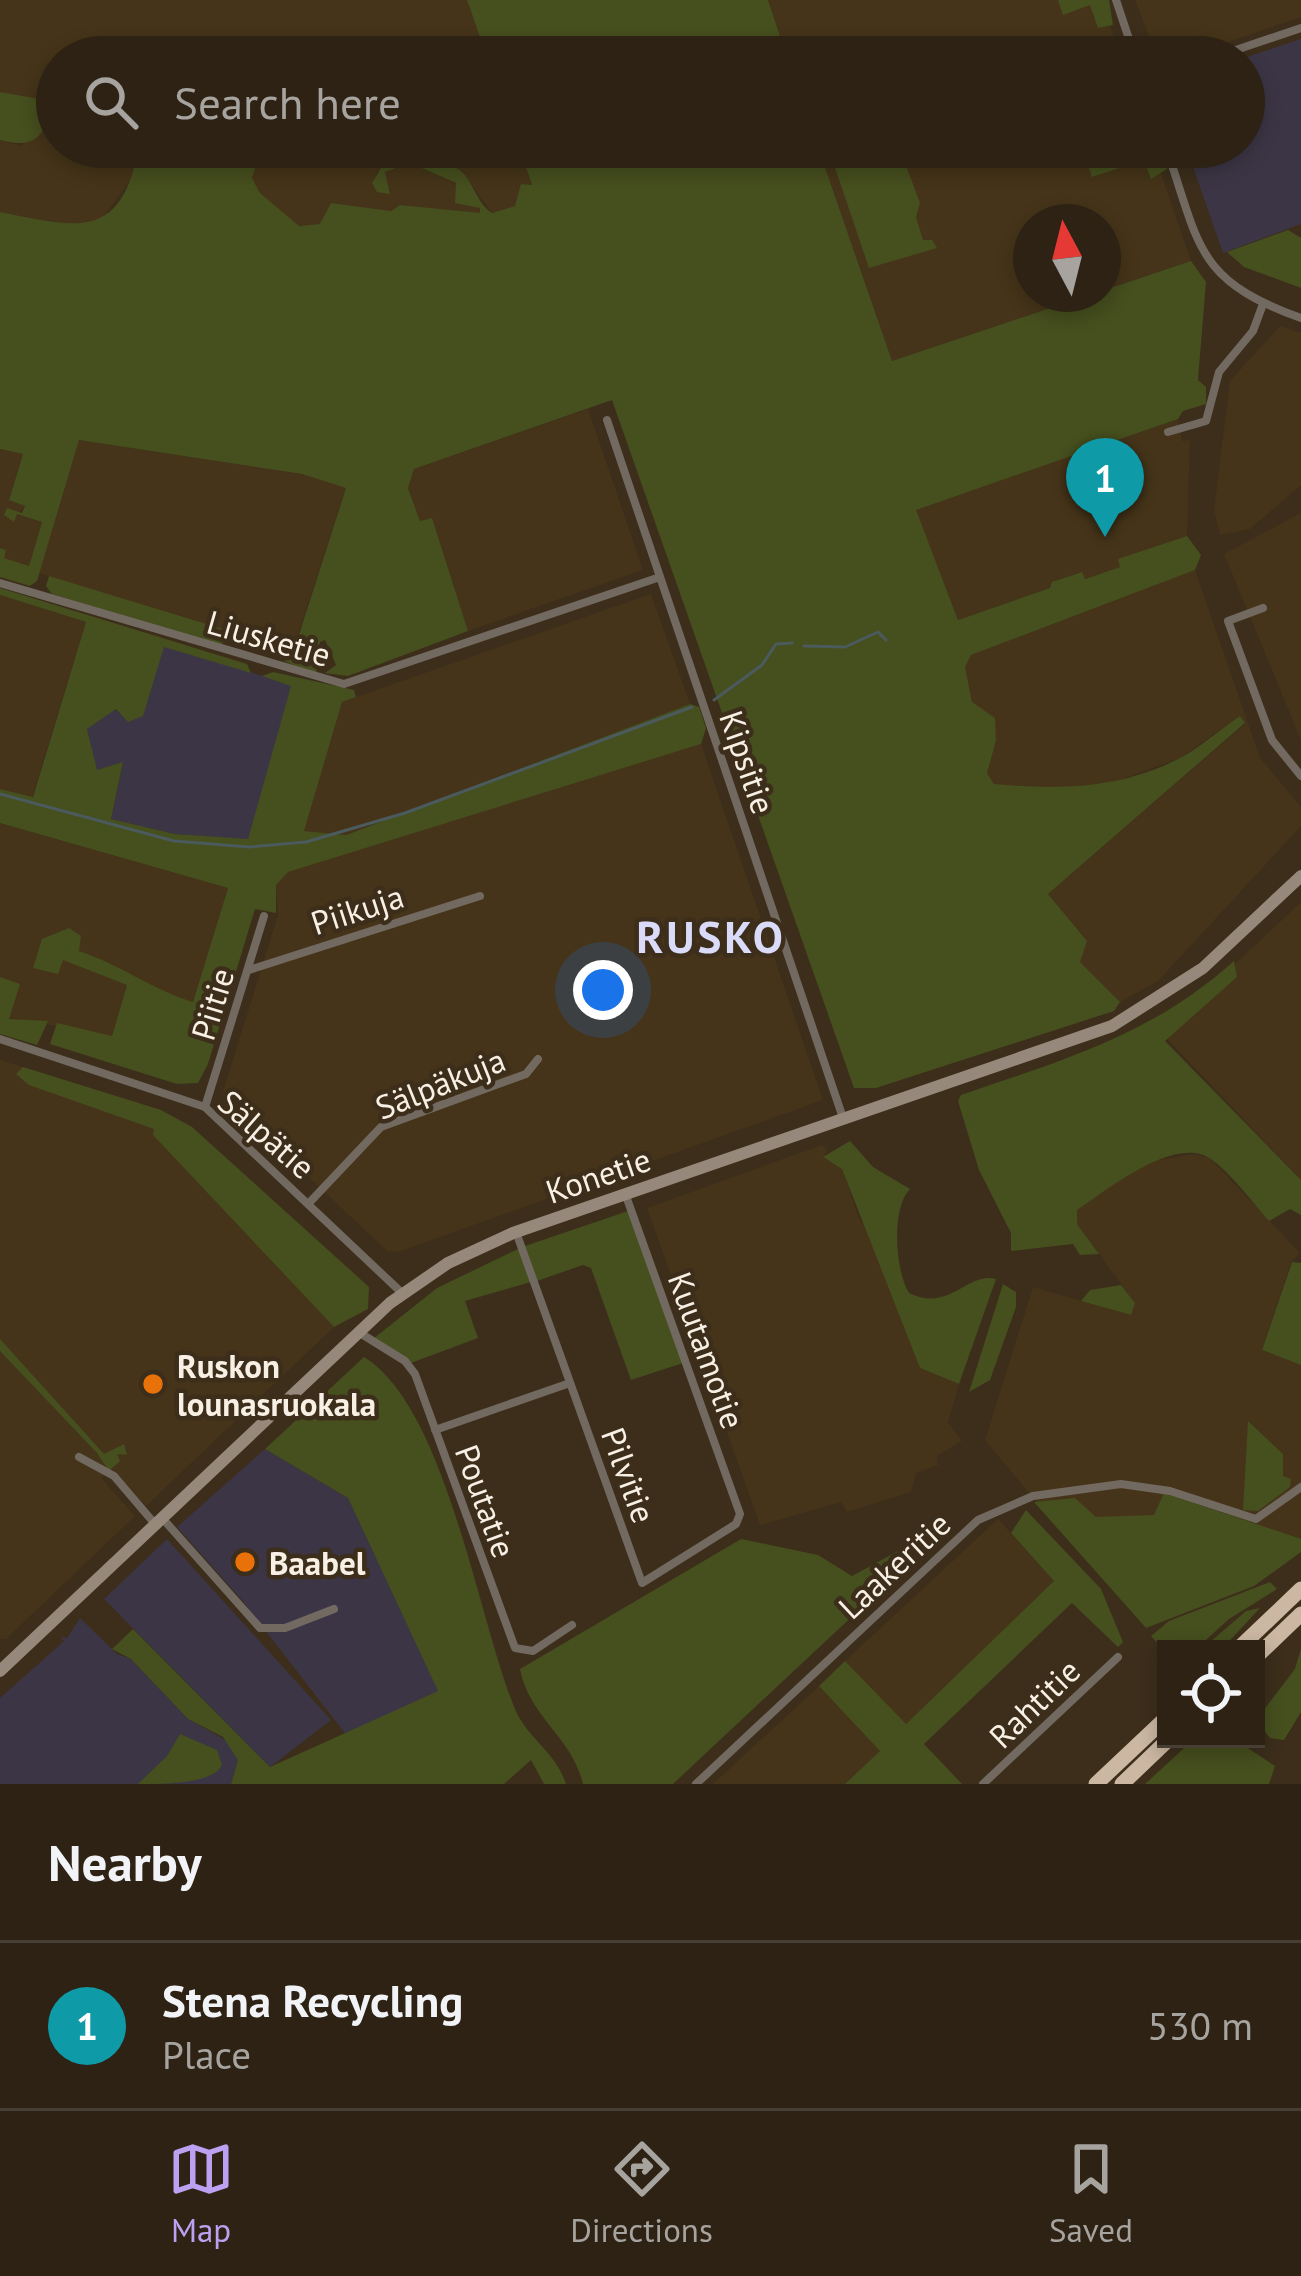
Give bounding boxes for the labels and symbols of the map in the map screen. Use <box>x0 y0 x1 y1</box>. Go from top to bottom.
north arrow <box>1013 204 1121 312</box>
pin: 1 <box>1066 438 1144 537</box>
street label: Liusketie <box>202 600 336 676</box>
street label: Kipsitie <box>710 705 786 819</box>
street label: Piikuja <box>305 874 409 944</box>
district label: RUSKO <box>636 907 786 965</box>
your location <box>573 960 633 1020</box>
street label: Piitie <box>181 963 243 1045</box>
street label: Sälpäkuja <box>369 1037 511 1129</box>
street label: Sälpätie <box>210 1080 324 1188</box>
street label: Konetie <box>540 1137 656 1213</box>
street label: Kuutamotie <box>659 1266 755 1434</box>
place label: Ruskon lounasruokala <box>177 1344 376 1425</box>
marker: Ruskon lounasruokala <box>140 1371 166 1397</box>
street label: Pilvitie <box>592 1421 666 1529</box>
street label: Poutatie <box>446 1439 526 1563</box>
street label: Laakeritie <box>829 1502 959 1628</box>
place label: Baabel <box>269 1541 366 1584</box>
marker: Baabel <box>232 1549 258 1575</box>
street label: Rahtitie <box>979 1649 1089 1757</box>

